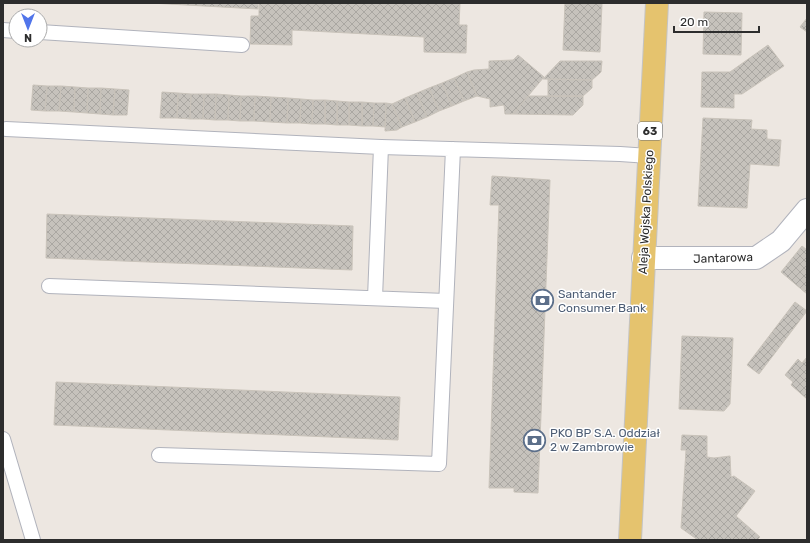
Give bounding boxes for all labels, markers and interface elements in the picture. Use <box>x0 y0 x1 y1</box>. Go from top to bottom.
north arrow <box>8 8 48 48</box>
scale bar <box>674 8 759 34</box>
text: 20 m <box>680 15 708 29</box>
text: N <box>24 31 32 44</box>
road number: 63 <box>638 122 662 140</box>
street label: Aleja Wojska Polskiego <box>636 149 656 275</box>
street label: Jantarowa <box>693 250 753 266</box>
place label: Santander Consumer Bank <box>558 287 647 315</box>
bank icon: Santander Consumer Bank <box>529 288 555 314</box>
place label: PKO BP S.A. Oddział 2 w Zambrowie <box>550 426 660 454</box>
bank icon: PKO BP S.A. Oddział 2 w Zambrowie <box>521 427 547 453</box>

